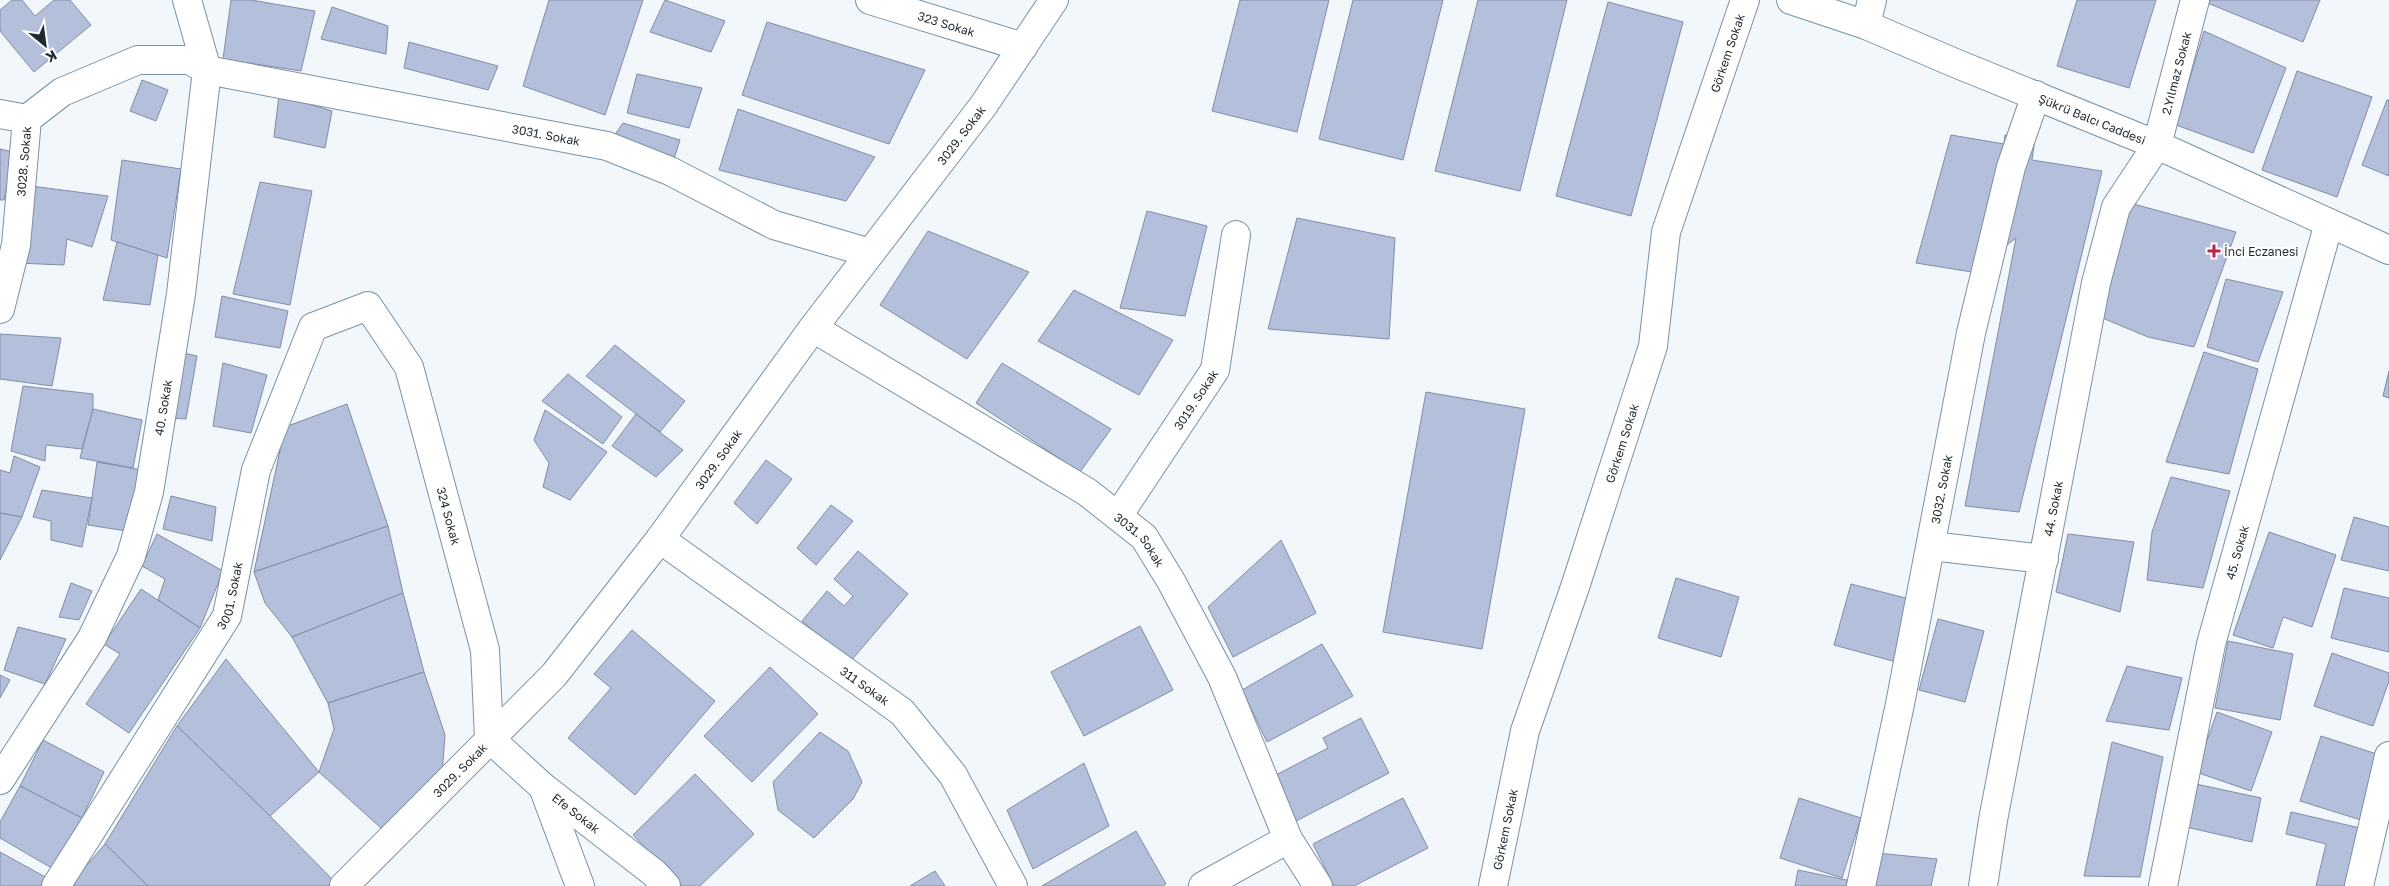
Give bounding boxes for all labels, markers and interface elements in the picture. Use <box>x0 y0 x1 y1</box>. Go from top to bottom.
street label: 323 Sokak <box>916 8 977 39</box>
street label: Görkem Sokak <box>1707 11 1747 94</box>
north arrow <box>20 20 70 70</box>
street label: 2.Yılmaz Sokak <box>2158 30 2194 116</box>
text: K <box>43 47 60 67</box>
street label: Şükrü Balcı Caddesi <box>2036 90 2148 147</box>
street label: 3029. Sokak <box>934 102 988 167</box>
street label: 3031. Sokak <box>511 121 582 148</box>
street label: 3028. Sokak <box>13 125 34 197</box>
place label: İnci Eczanesi <box>2224 244 2298 259</box>
marker: İnci Eczanesi <box>2208 245 2220 257</box>
street label: 3019. Sokak <box>1170 366 1221 432</box>
street label: 40. Sokak <box>151 378 175 437</box>
street label: Görkem Sokak <box>1602 401 1642 485</box>
street label: 3029. Sokak <box>691 426 745 492</box>
street label: 3032. Sokak <box>1927 453 1955 525</box>
street label: 44. Sokak <box>2040 479 2065 538</box>
street label: 324 Sokak <box>434 485 464 547</box>
street label: 3031. Sokak <box>1111 509 1168 570</box>
street label: 45. Sokak <box>2222 523 2252 581</box>
street label: 3001. Sokak <box>213 560 245 632</box>
street label: 311 Sokak <box>838 663 893 708</box>
street label: 3029. Sokak <box>430 739 490 800</box>
street label: Görkem Sokak <box>1489 787 1520 871</box>
street label: Efe Sokak <box>549 790 604 836</box>

